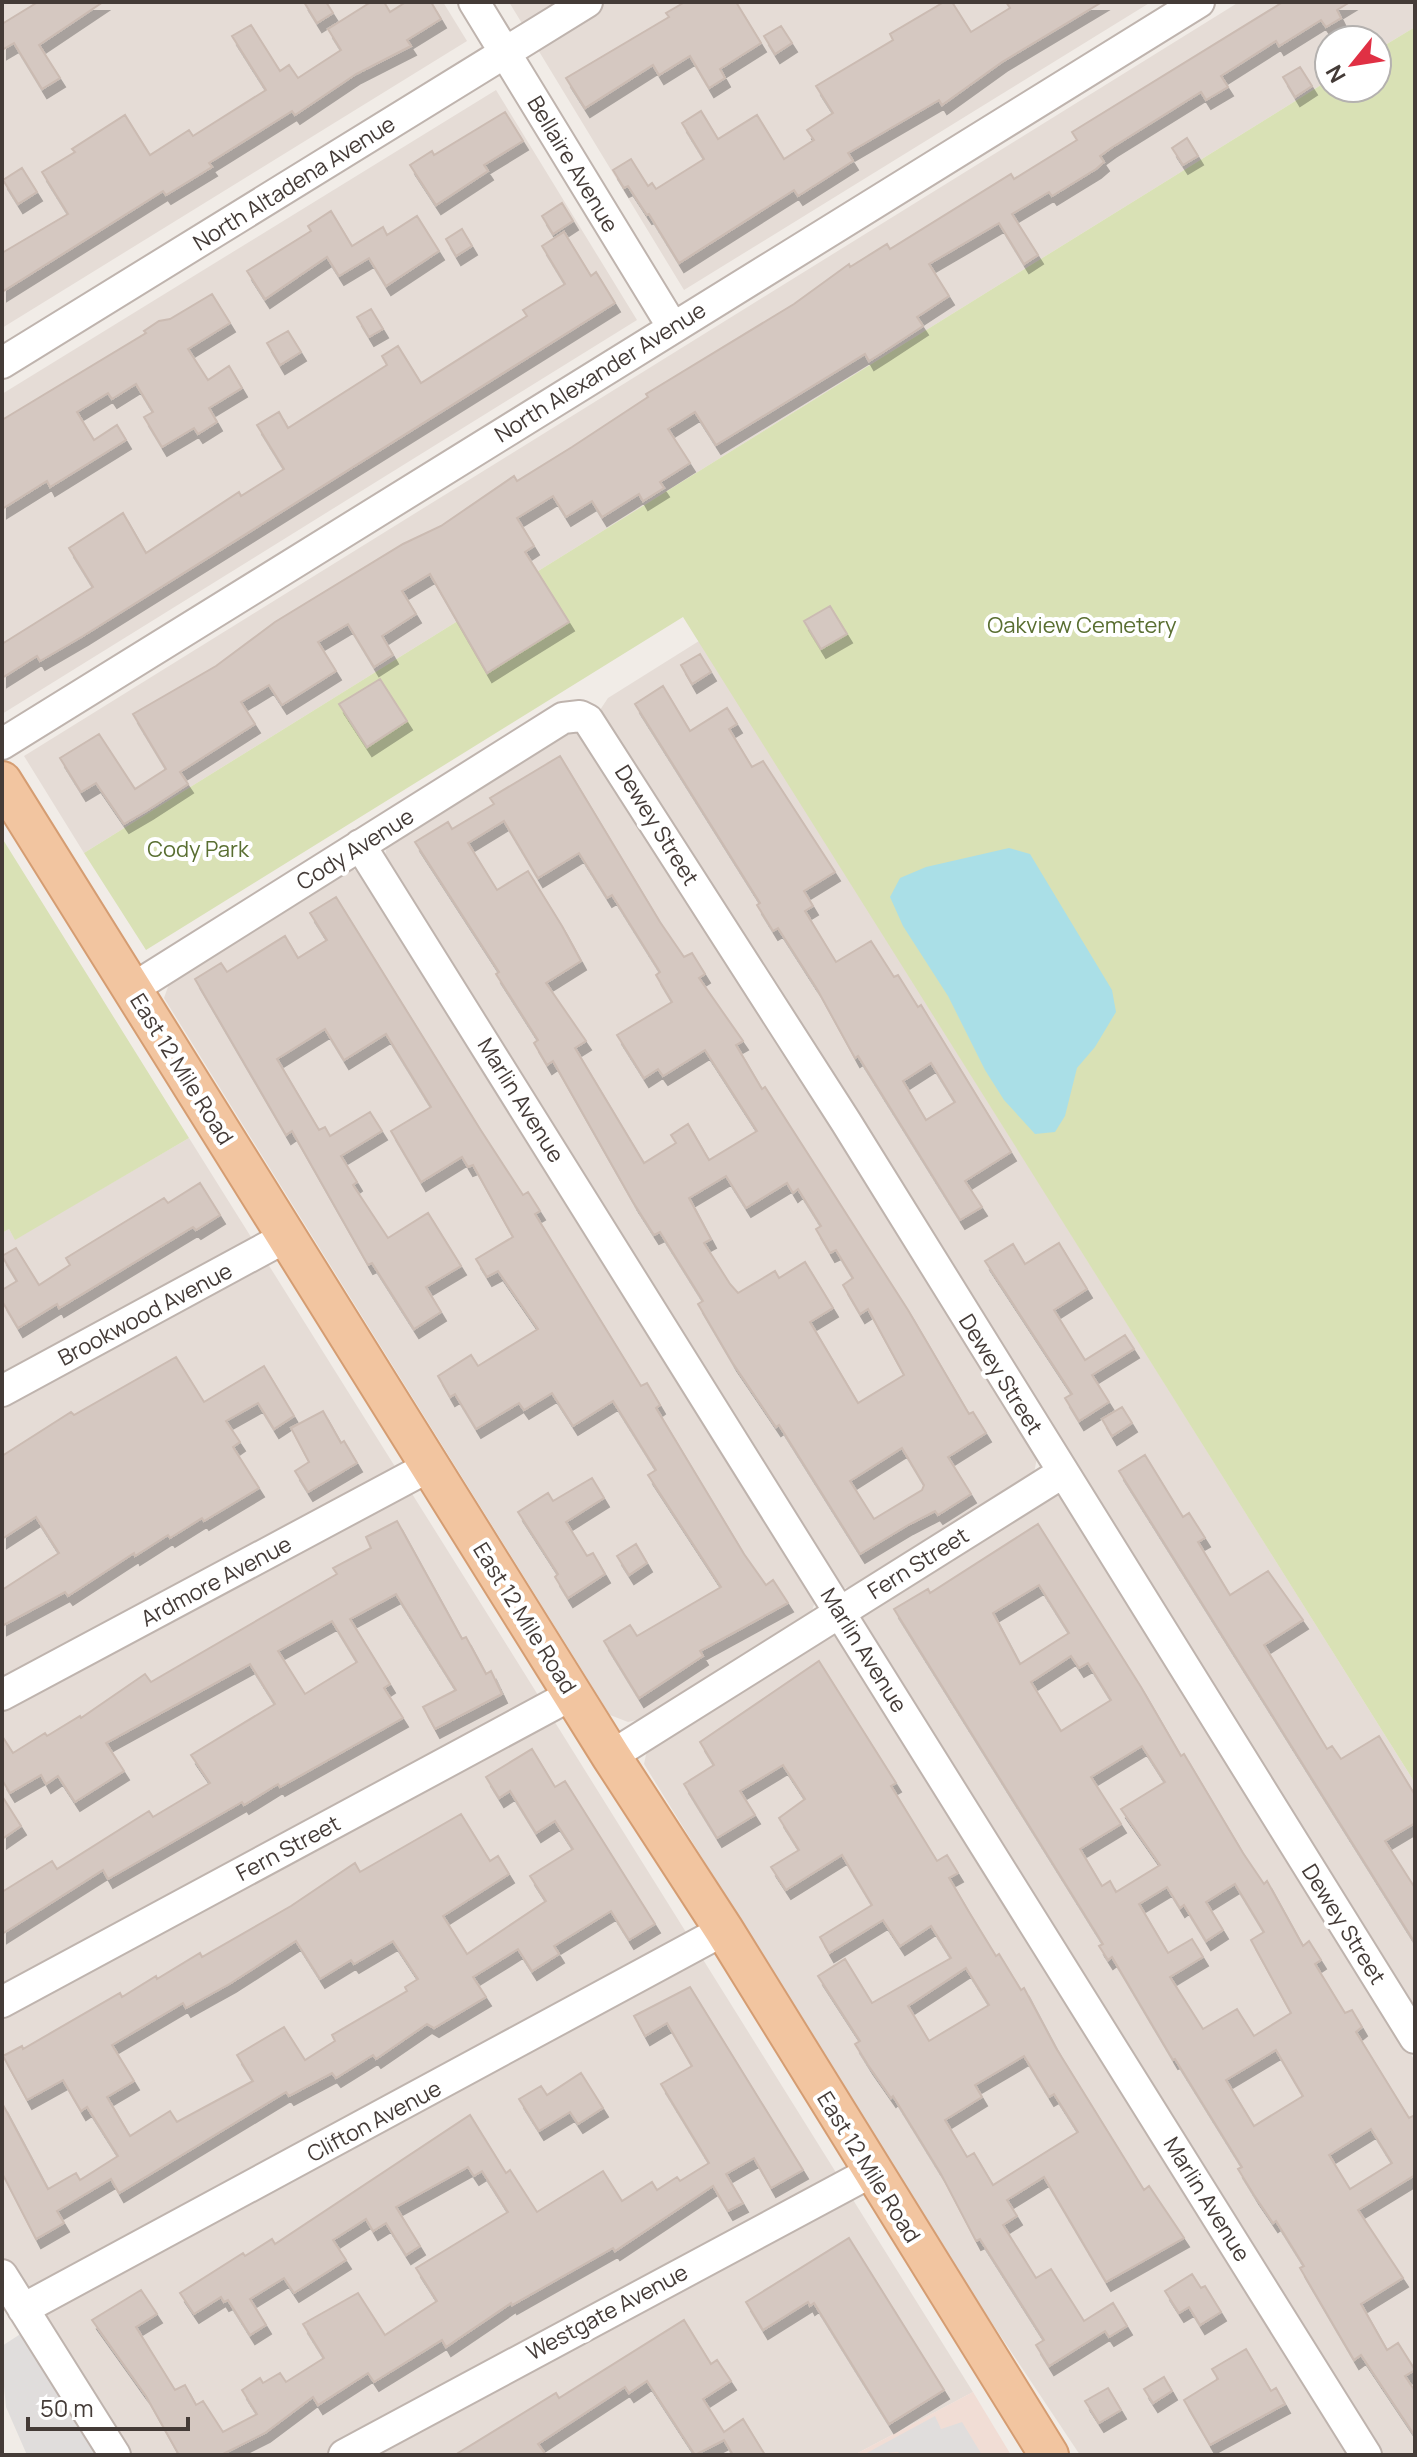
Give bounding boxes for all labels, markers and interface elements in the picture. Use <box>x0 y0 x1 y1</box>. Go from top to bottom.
north arrow <box>1313 24 1393 104</box>
text: N <box>1319 60 1353 88</box>
street label: Bellaire Avenue <box>520 90 626 238</box>
street label: North Altadena Avenue <box>187 108 401 257</box>
street label: North Alexander Avenue <box>489 295 711 449</box>
park label: Oakview Cemetery <box>987 610 1177 640</box>
street label: Dewey Street <box>608 759 706 891</box>
street label: Cody Avenue <box>291 801 420 897</box>
park label: Cody Park <box>147 834 250 864</box>
street label: East 12 Mile Road <box>123 988 241 1150</box>
street label: Marlin Avenue <box>471 1032 571 1168</box>
street label: Brookwood Avenue <box>53 1255 238 1373</box>
street label: Dewey Street <box>952 1308 1050 1440</box>
street label: Fern Street <box>862 1520 974 1606</box>
street label: Ardmore Avenue <box>135 1529 297 1633</box>
street label: East 12 Mile Road <box>466 1537 584 1699</box>
street label: Marlin Avenue <box>814 1582 914 1718</box>
street label: Fern Street <box>231 1808 345 1888</box>
street label: Dewey Street <box>1295 1858 1393 1990</box>
street label: Clifton Avenue <box>302 2073 446 2169</box>
street label: East 12 Mile Road <box>810 2086 928 2248</box>
street label: Marlin Avenue <box>1157 2131 1257 2267</box>
street label: Westgate Avenue <box>521 2257 693 2367</box>
scale bar <box>28 2381 188 2431</box>
text: 50 m <box>40 2391 94 2424</box>

